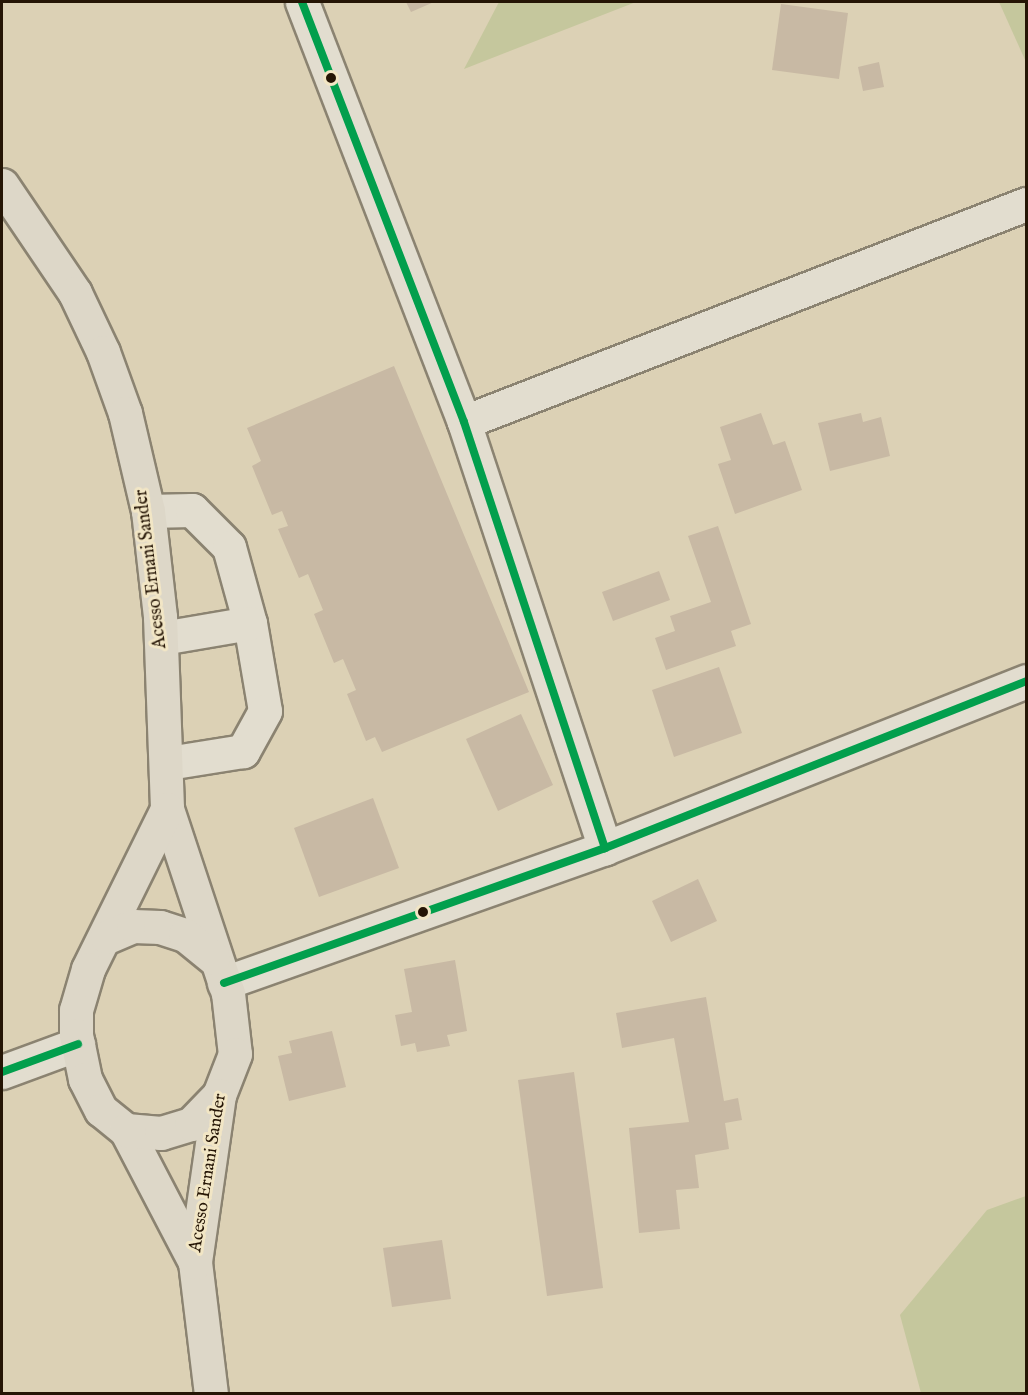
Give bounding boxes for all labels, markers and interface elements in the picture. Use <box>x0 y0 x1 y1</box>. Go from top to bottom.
unlabelled marker <box>325 72 337 84</box>
street label: Acesso Ernani Sander <box>132 488 172 650</box>
unlabelled marker <box>417 906 429 918</box>
street label: Acesso Ernani Sander <box>186 1092 232 1254</box>

